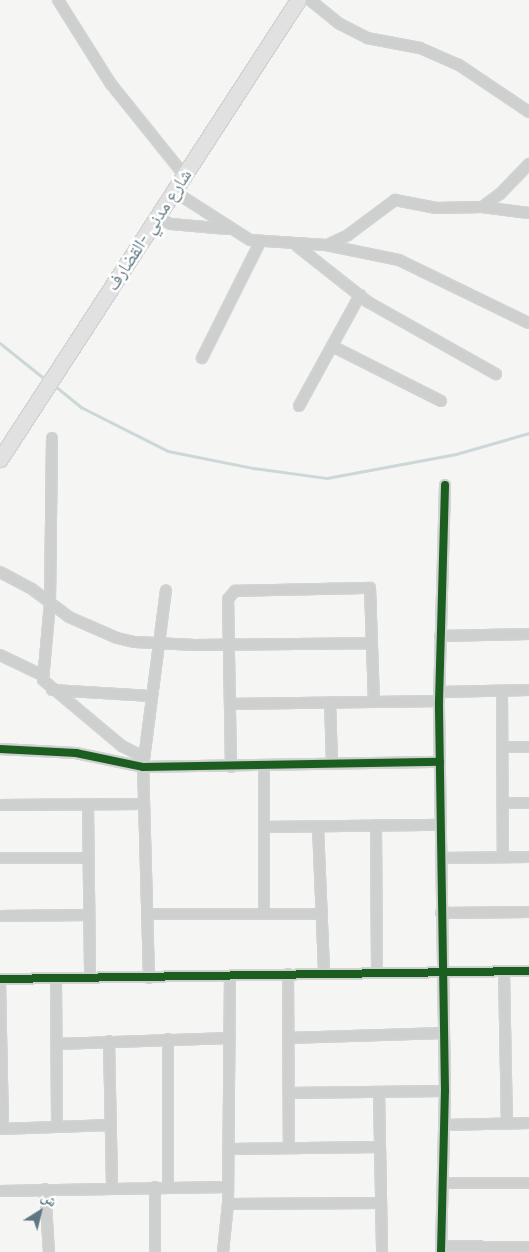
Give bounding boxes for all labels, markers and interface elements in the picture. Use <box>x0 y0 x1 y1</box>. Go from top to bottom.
street label: شارع مدني -القضارف <box>102 165 196 295</box>
north arrow <box>15 1187 65 1237</box>
text: ش <box>38 1188 60 1211</box>

